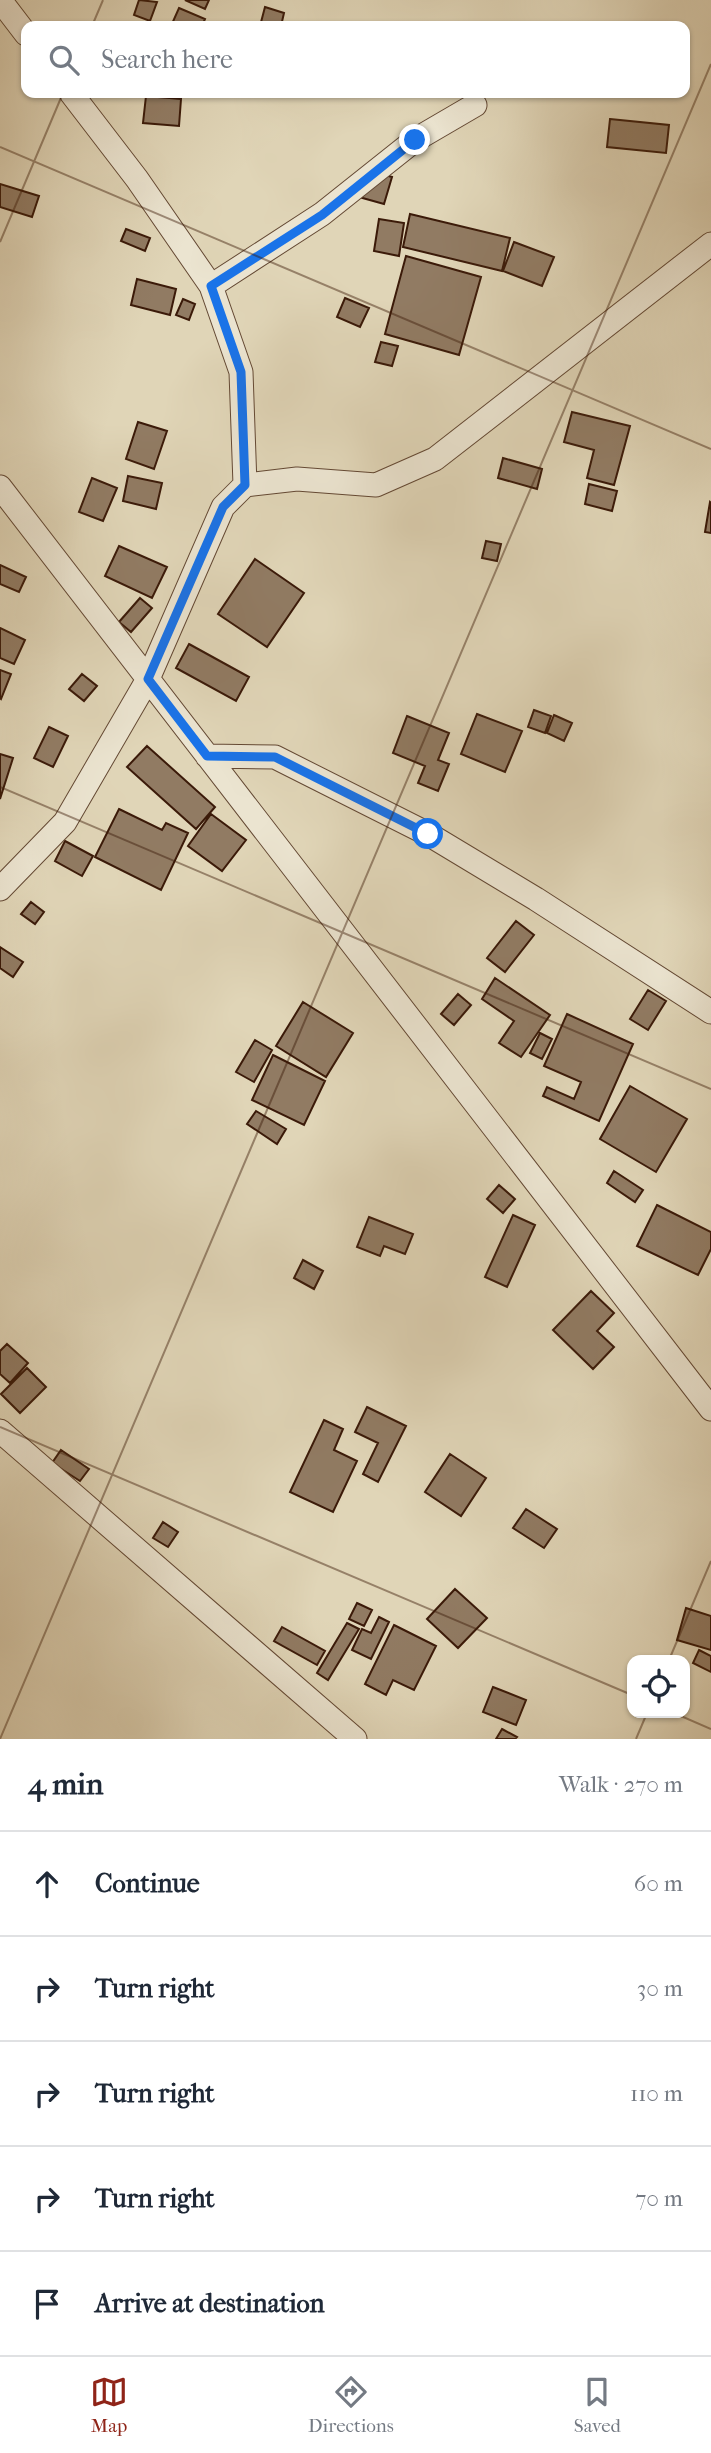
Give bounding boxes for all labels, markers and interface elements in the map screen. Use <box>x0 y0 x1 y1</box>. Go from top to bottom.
search box <box>21 21 690 98</box>
icon: search <box>45 41 83 79</box>
text: Search here <box>101 44 233 75</box>
route end <box>399 124 430 155</box>
route start <box>412 818 443 849</box>
map controls <box>627 1655 690 1718</box>
button: locate <box>627 1655 690 1718</box>
text: 4 min <box>28 1767 103 1802</box>
text: Walk · 270 m <box>559 1771 683 1798</box>
icon: ahead <box>28 1865 66 1903</box>
text: Continue <box>95 1868 200 1899</box>
text: 60 m <box>634 1870 683 1897</box>
icon: right <box>28 1970 66 2008</box>
text: Turn right <box>95 1973 215 2004</box>
text: 30 m <box>637 1975 683 2002</box>
icon: right <box>28 2075 66 2113</box>
text: Turn right <box>95 2078 215 2109</box>
text: 110 m <box>630 2080 683 2107</box>
icon: right <box>28 2180 66 2218</box>
text: Turn right <box>95 2183 215 2214</box>
text: 70 m <box>635 2185 683 2212</box>
icon: arrive <box>28 2285 66 2323</box>
text: Arrive at destination <box>95 2288 325 2319</box>
tab: Map <box>90 2373 128 2437</box>
tab: Directions <box>308 2373 394 2437</box>
tab: Saved <box>574 2373 621 2437</box>

